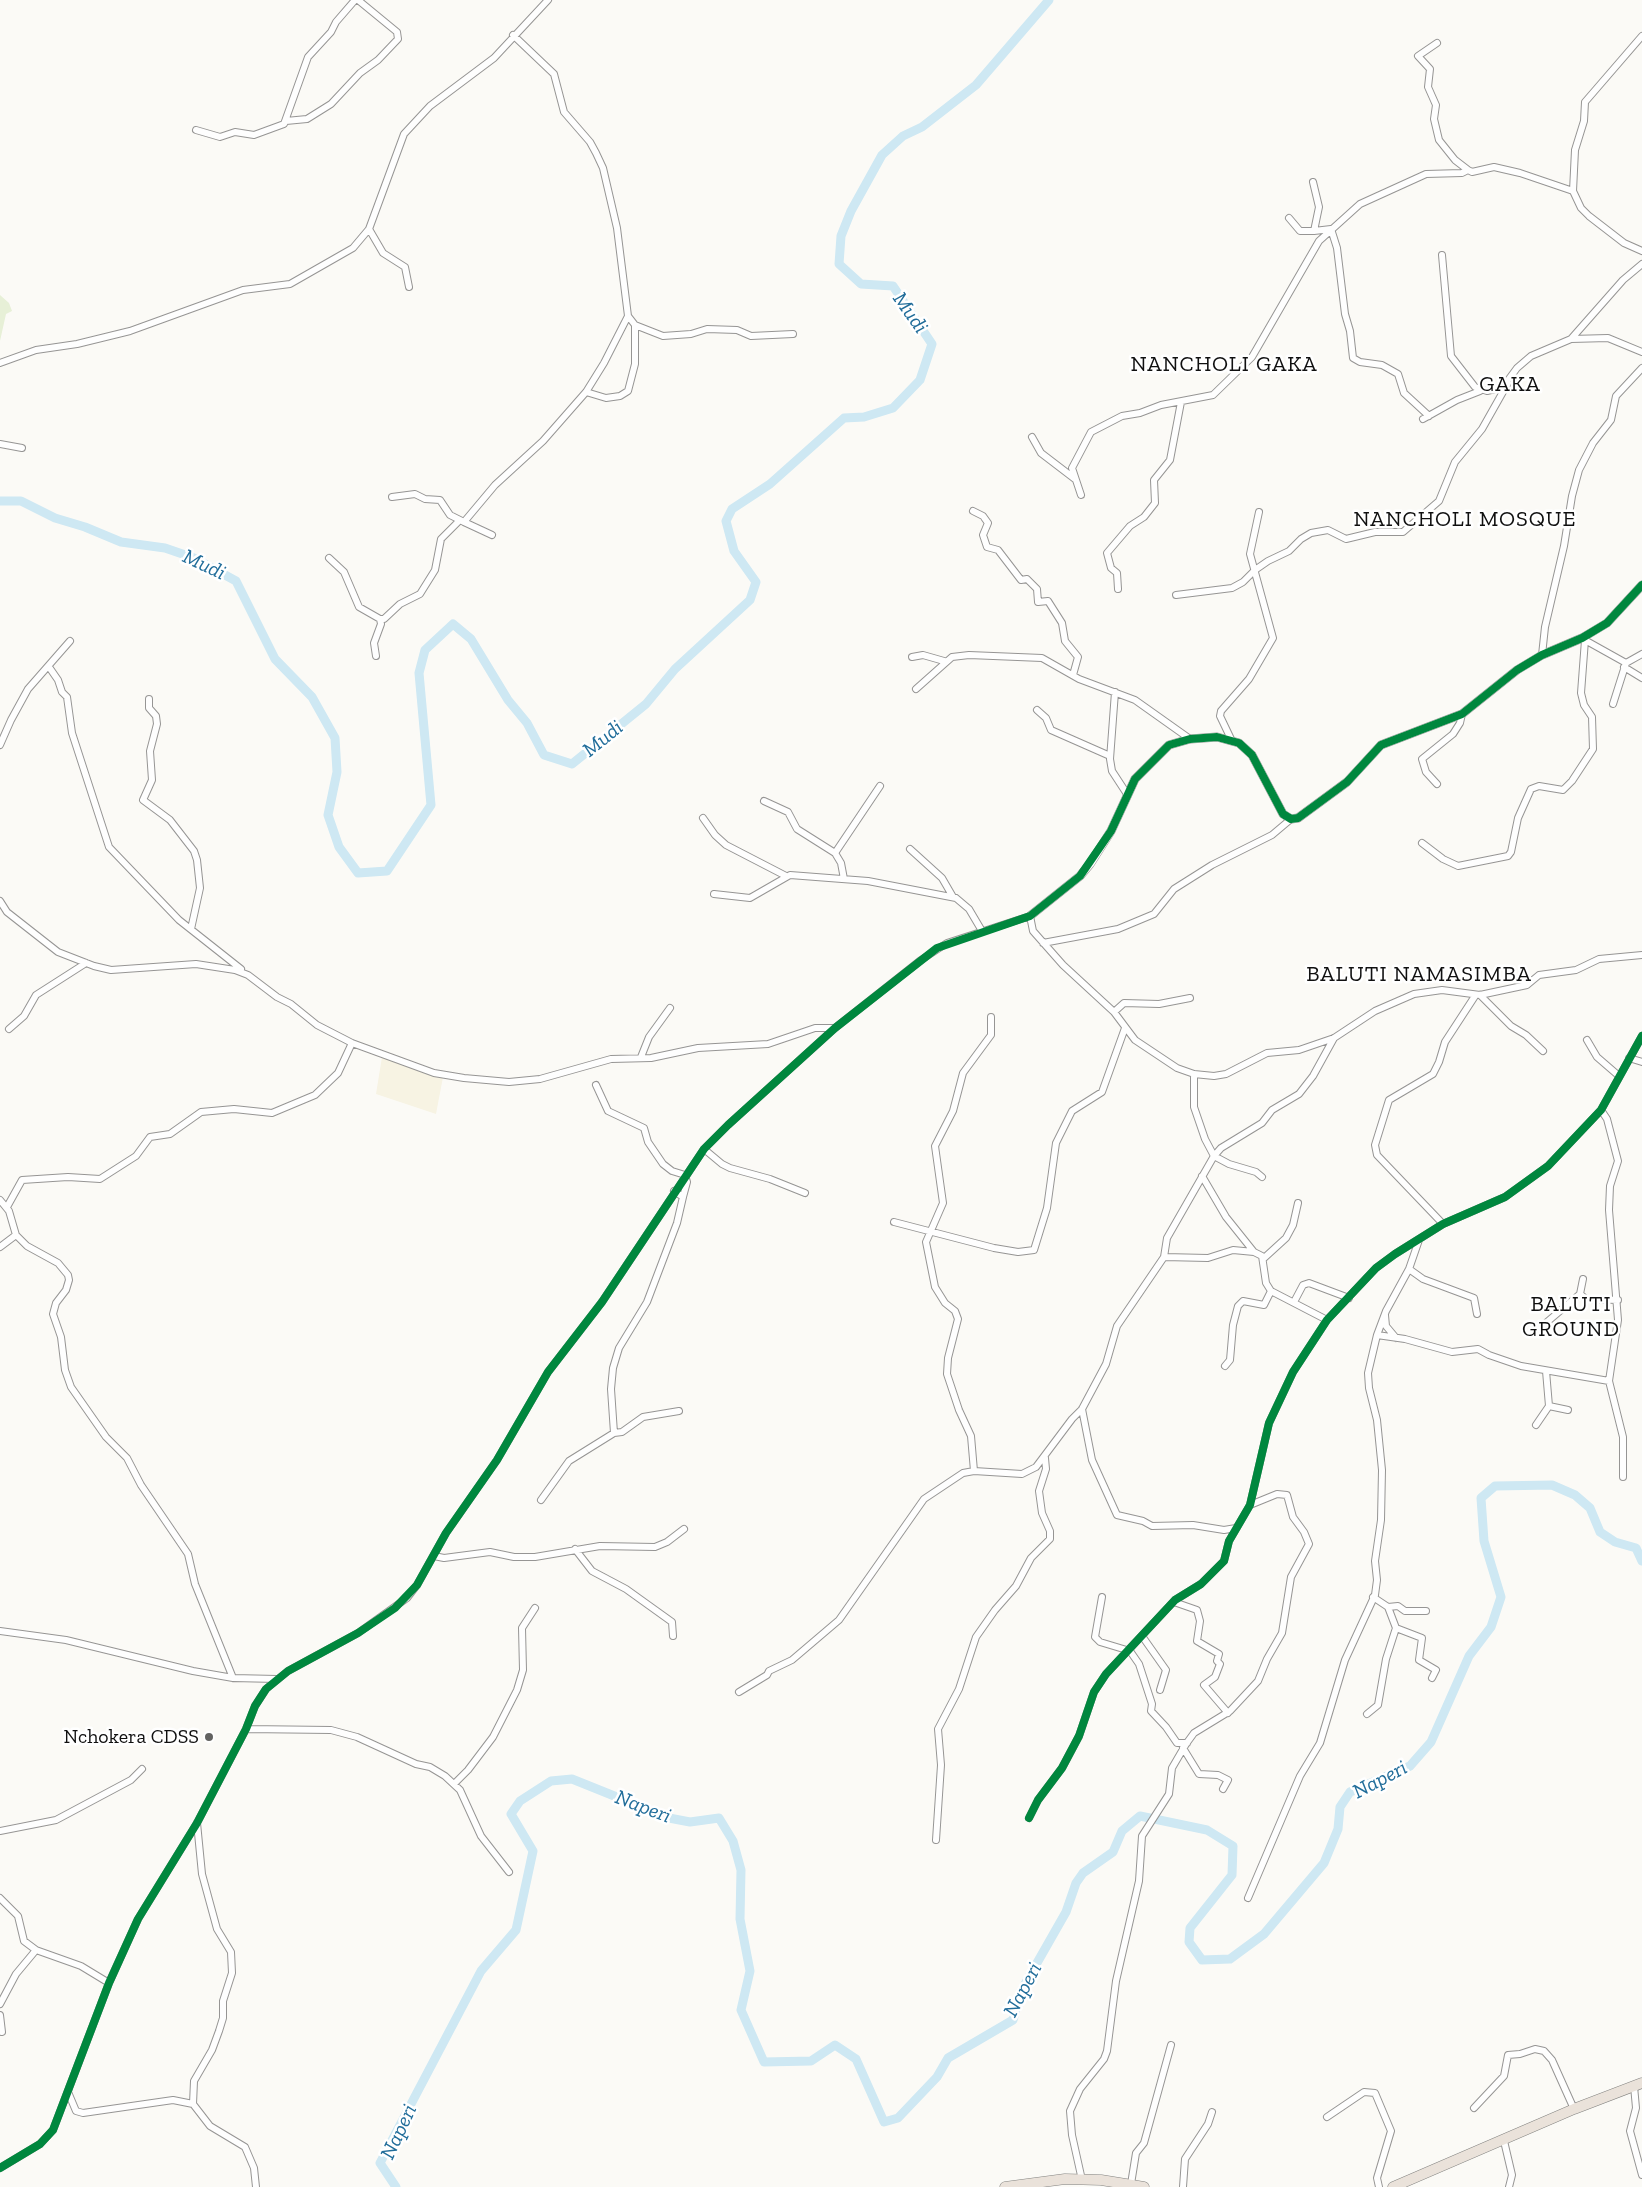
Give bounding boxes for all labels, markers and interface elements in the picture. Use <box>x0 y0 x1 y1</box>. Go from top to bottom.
water label: Mudi <box>887 287 933 339</box>
district label: NANCHOLI GAKA <box>1129 352 1319 378</box>
district label: GAKA <box>1479 372 1541 398</box>
district label: NANCHOLI MOSQUE <box>1352 507 1578 533</box>
water label: Mudi <box>178 544 230 586</box>
water label: Mudi <box>578 715 628 763</box>
district label: BALUTI NAMASIMBA <box>1304 962 1534 988</box>
district label: BALUTI GROUND <box>1521 1292 1621 1344</box>
place label: Nchokera CDSS <box>64 1725 199 1749</box>
marker: Nchokera CDSS <box>203 1731 215 1743</box>
water label: Naperi <box>1349 1755 1411 1805</box>
water label: Naperi <box>611 1785 675 1829</box>
water label: Naperi <box>998 1959 1048 2021</box>
water label: Naperi <box>375 2100 423 2164</box>

